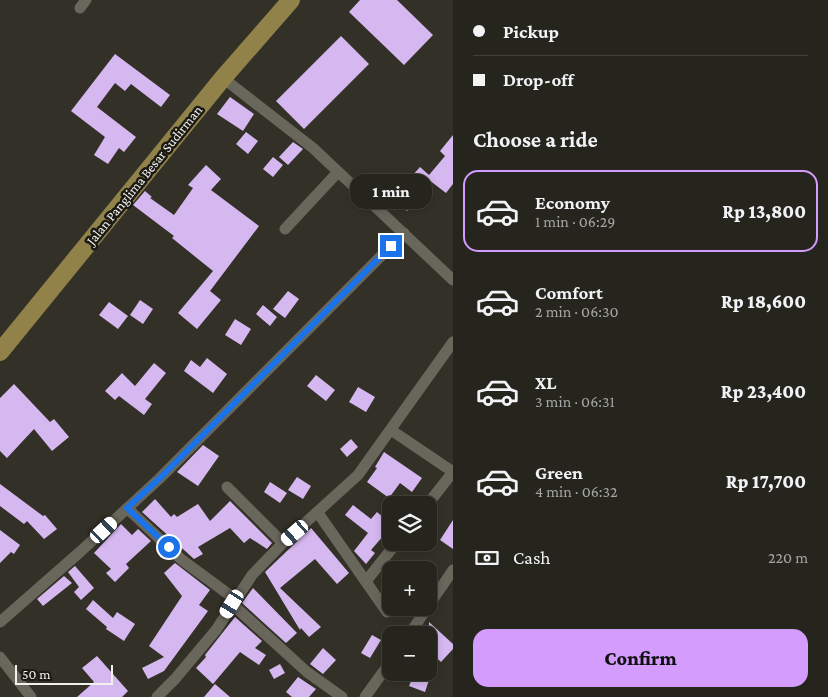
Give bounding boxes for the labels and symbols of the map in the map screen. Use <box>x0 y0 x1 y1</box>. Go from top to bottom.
street label: Jalan Panglima Besar Sudirman <box>82 102 206 250</box>
callout: 1 min <box>350 174 432 208</box>
route end <box>380 235 402 257</box>
car <box>87 514 120 546</box>
car <box>278 517 311 549</box>
route start <box>158 536 180 558</box>
car <box>217 587 246 621</box>
scale bar <box>15 662 112 685</box>

